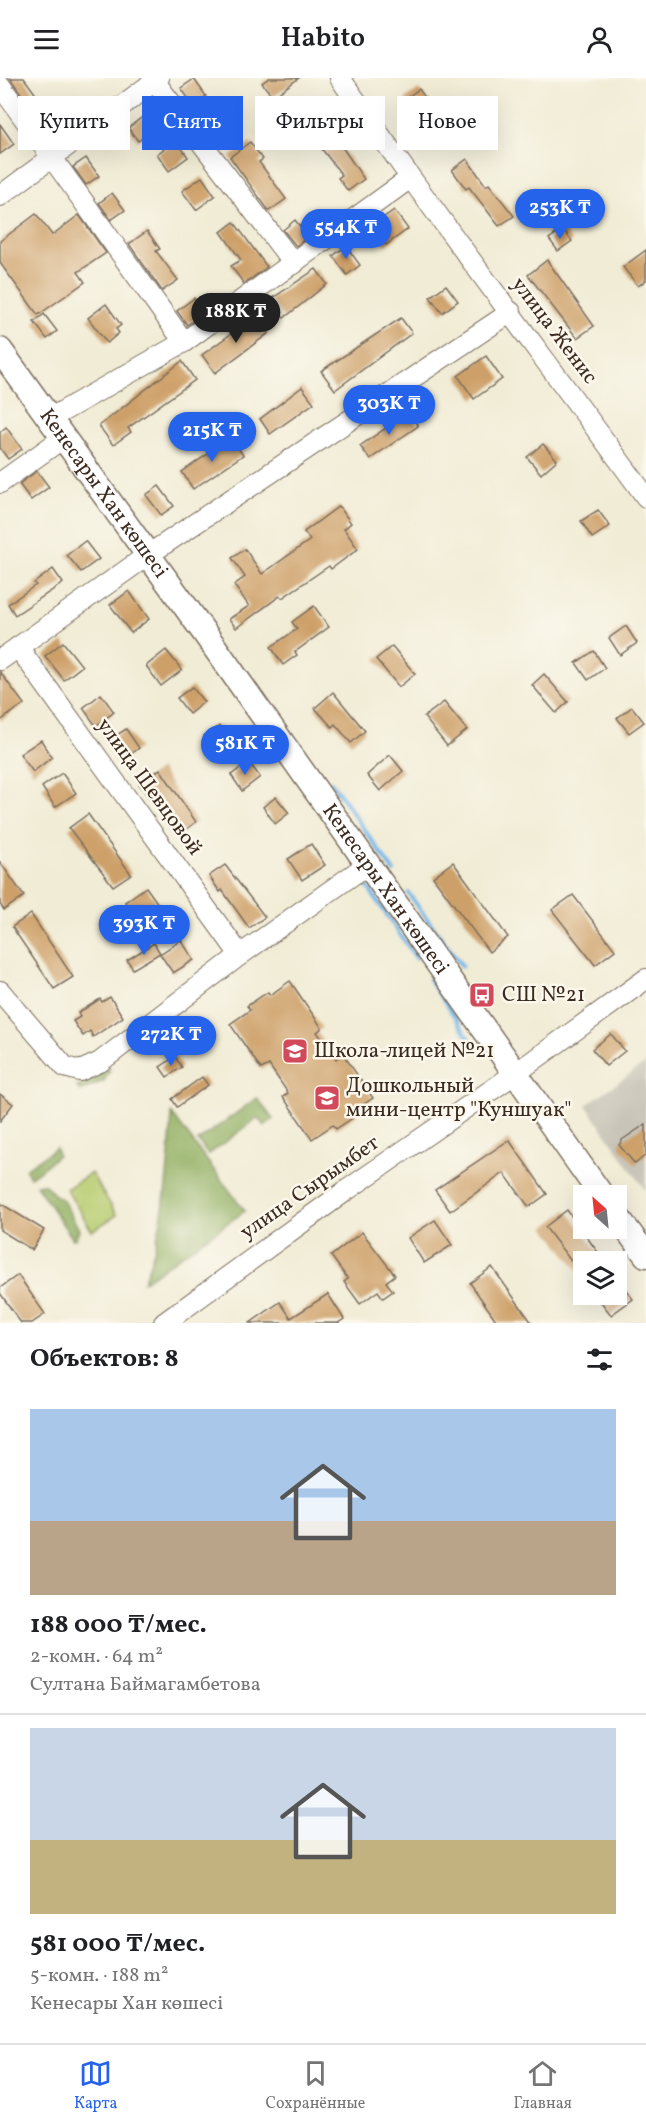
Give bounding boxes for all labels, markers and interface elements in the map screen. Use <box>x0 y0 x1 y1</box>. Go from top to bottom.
text: Habito <box>281 20 365 58</box>
icon: menu <box>30 23 63 56</box>
icon: person <box>583 23 616 56</box>
chip: Купить <box>18 96 130 150</box>
chip: Снять <box>142 96 243 150</box>
chip: Фильтры <box>255 96 385 150</box>
chip: Новое <box>397 96 498 150</box>
pin: 253K ₸ <box>511 189 609 240</box>
text: 253K ₸ <box>529 194 591 222</box>
pin: 554K ₸ <box>297 209 395 260</box>
text: 554K ₸ <box>315 214 377 242</box>
street label: улица Женис <box>504 271 604 391</box>
pin: 188K ₸ <box>187 293 285 344</box>
text: 188K ₸ <box>205 298 267 326</box>
pin: 303K ₸ <box>340 385 438 436</box>
text: 303K ₸ <box>357 390 421 418</box>
street label: Кенесары Хан көшесі <box>32 403 175 584</box>
pin: 215K ₸ <box>163 412 261 463</box>
text: 215K ₸ <box>182 417 242 445</box>
street label: улица Шевцовой <box>89 712 209 862</box>
pin: 581K ₸ <box>196 725 294 776</box>
text: 581K ₸ <box>215 730 275 758</box>
street label: Кенесары Хан көшесі <box>315 798 456 981</box>
pin: 393K ₸ <box>95 905 193 956</box>
text: 393K ₸ <box>113 910 175 938</box>
bus stop icon: СШ №21 <box>467 980 497 1010</box>
place label: СШ №21 <box>502 981 585 1010</box>
pin: 272K ₸ <box>122 1016 220 1067</box>
text: 272K ₸ <box>140 1021 202 1049</box>
school or university icon: Школа-лицей №21 <box>280 1036 310 1066</box>
place label: Школа-лицей №21 <box>314 1037 494 1066</box>
place label: Дошкольный мини-центр "Куншуак" <box>346 1072 572 1125</box>
school or university icon: Дошкольный мини-центр "Куншуак" <box>312 1083 342 1113</box>
street label: улица Сырымбет <box>235 1129 386 1247</box>
north arrow <box>573 1185 627 1239</box>
map controls <box>573 1185 627 1305</box>
button: layers <box>573 1251 627 1305</box>
text: Объектов: 8 <box>30 1341 179 1377</box>
icon: filters <box>583 1343 616 1376</box>
icon: home <box>269 1448 377 1556</box>
text: 188 000 ₸/мес. <box>30 1607 207 1643</box>
text: 2-комн. · 64 m² <box>30 1643 163 1671</box>
text: Султана Баймагамбетова <box>30 1671 261 1699</box>
icon: home <box>269 1767 377 1875</box>
text: 581 000 ₸/мес. <box>30 1926 205 1962</box>
text: 5-комн. · 188 m² <box>30 1962 168 1990</box>
text: Кенесары Хан көшесі <box>30 1990 223 2018</box>
tab: Карта <box>74 2057 117 2115</box>
tab: Сохранённые <box>266 2057 365 2115</box>
tab: Главная <box>513 2057 572 2115</box>

